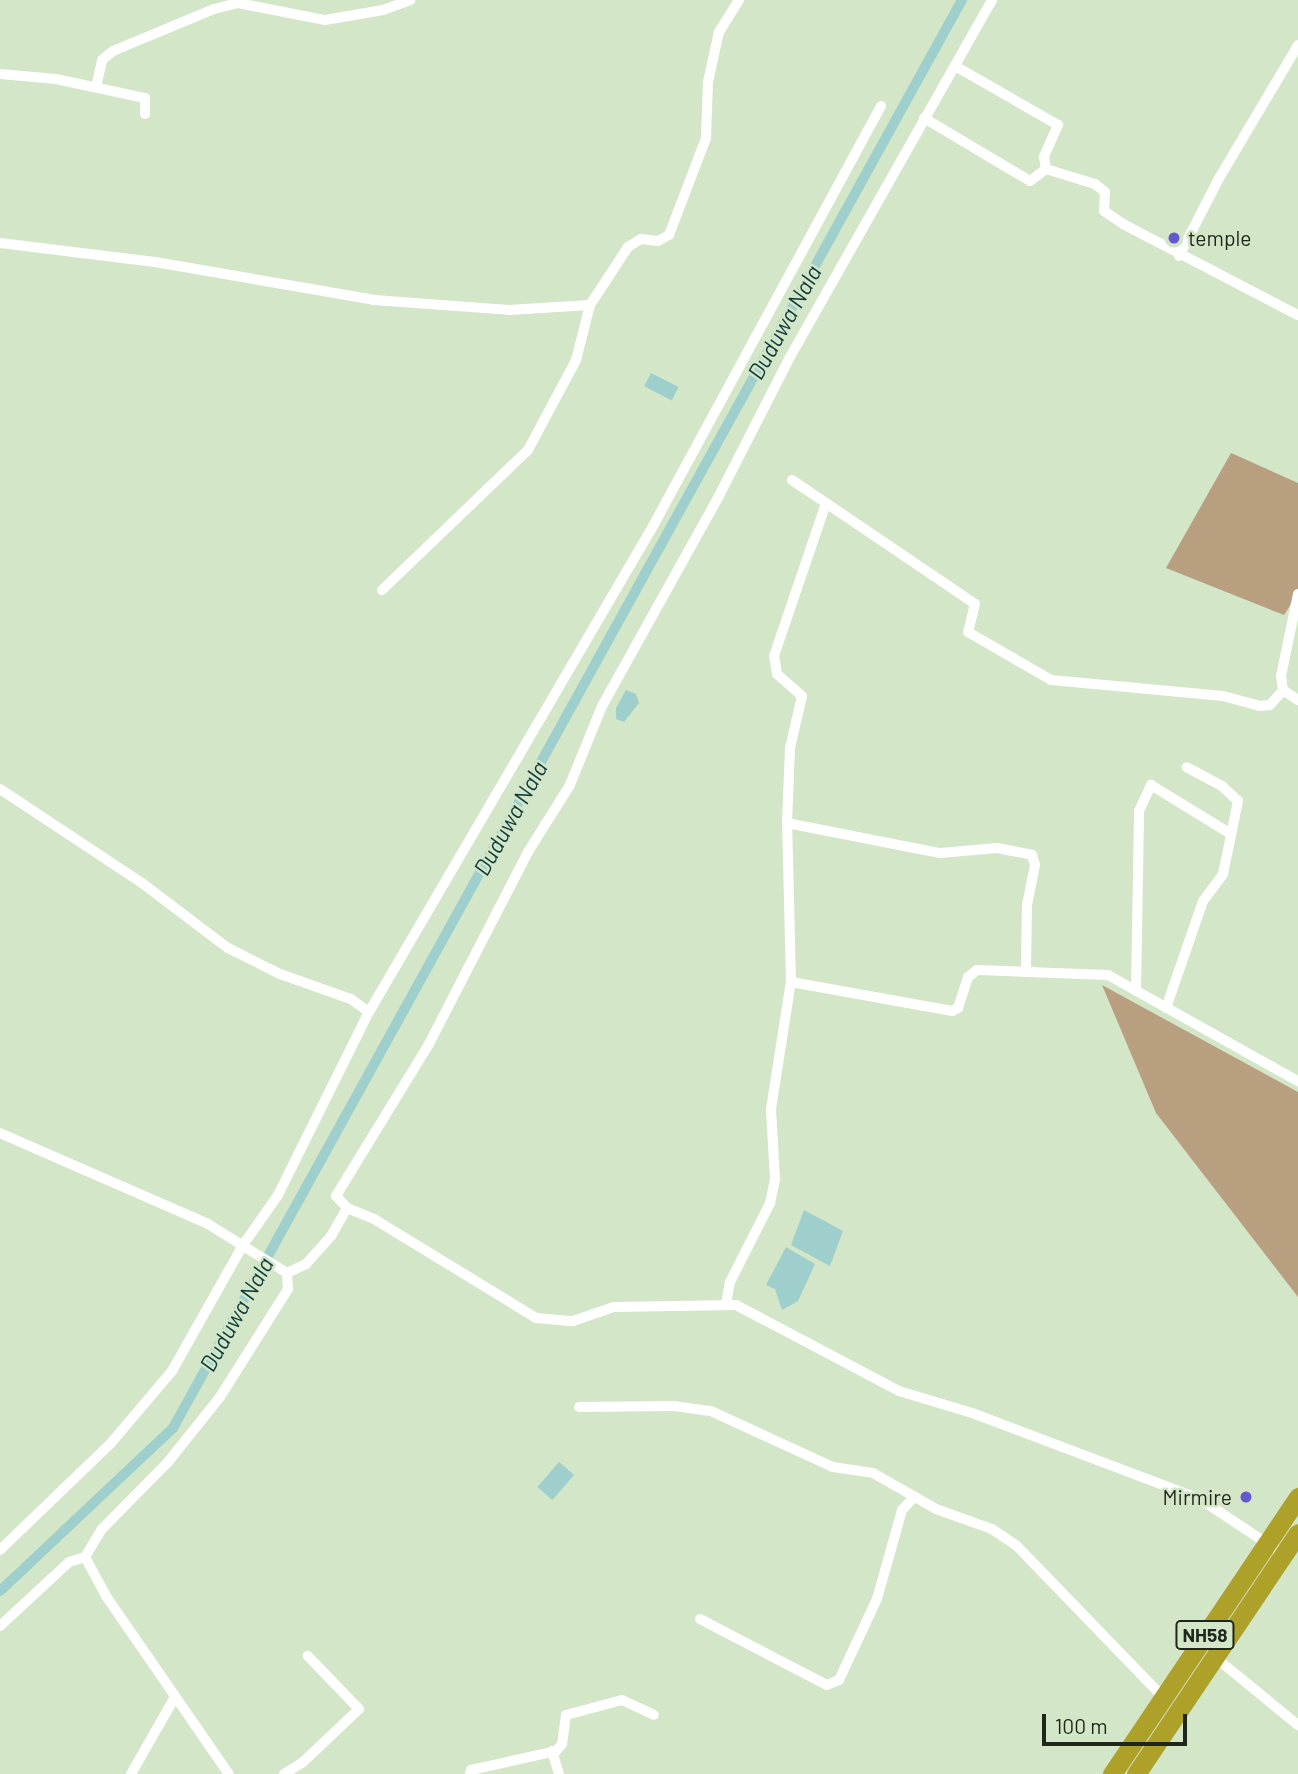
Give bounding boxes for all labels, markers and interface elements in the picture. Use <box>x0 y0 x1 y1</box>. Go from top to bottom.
place label: temple <box>1188 225 1252 251</box>
marker: temple <box>1166 230 1182 246</box>
water label: Duduwa Nala <box>741 260 827 384</box>
water label: Duduwa Nala <box>467 756 553 880</box>
water label: Duduwa Nala <box>193 1252 279 1376</box>
place label: Mirmire <box>1163 1484 1232 1510</box>
marker: Mirmire <box>1238 1489 1254 1505</box>
road number: NH58 <box>1175 1620 1235 1651</box>
scale bar <box>1046 1700 1191 1744</box>
text: 100 m <box>1055 1713 1108 1738</box>

